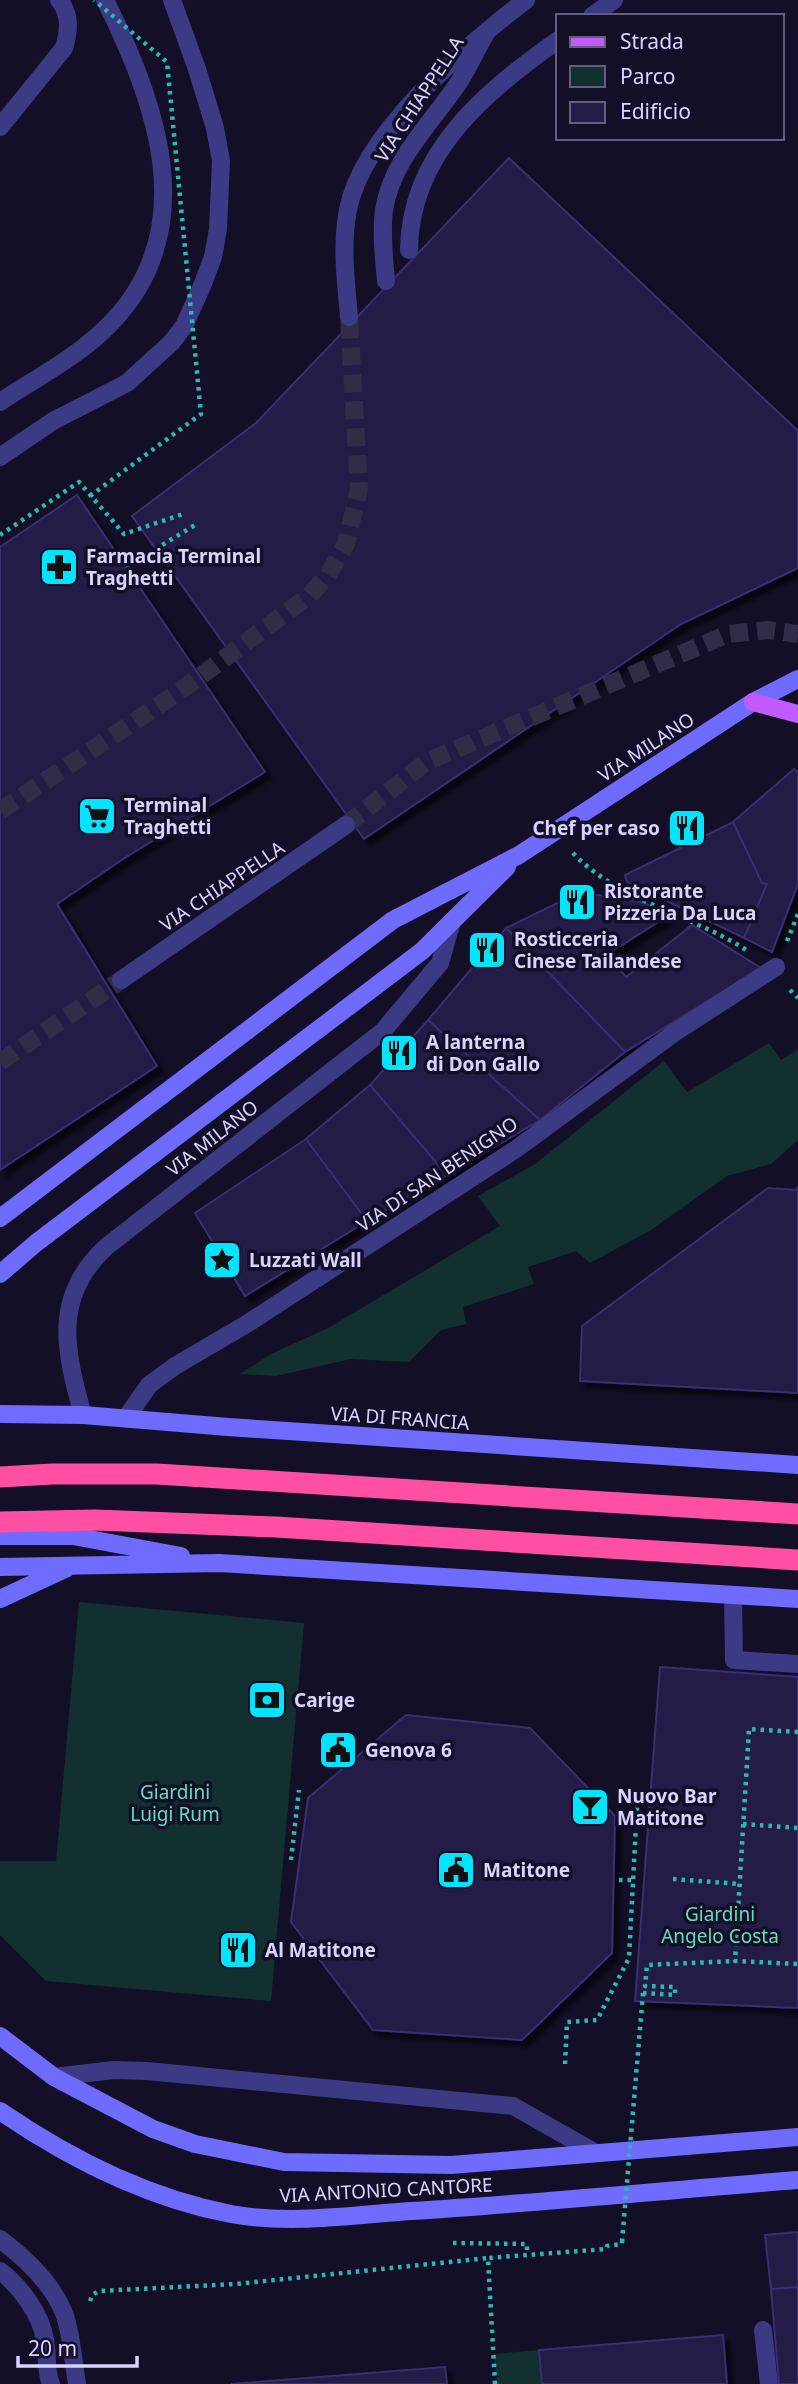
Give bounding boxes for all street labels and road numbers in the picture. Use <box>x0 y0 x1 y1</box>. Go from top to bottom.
street label: VIA CHIAPPELLA <box>369 30 470 167</box>
street label: VIA MILANO <box>593 706 699 788</box>
street label: VIA CHIAPPELLA <box>155 834 290 937</box>
street label: VIA MILANO <box>161 1094 263 1182</box>
street label: VIA DI SAN BENIGNO <box>351 1110 523 1238</box>
street label: VIA DI FRANCIA <box>330 1400 471 1436</box>
street label: VIA ANTONIO CANTORE <box>279 2171 493 2209</box>

